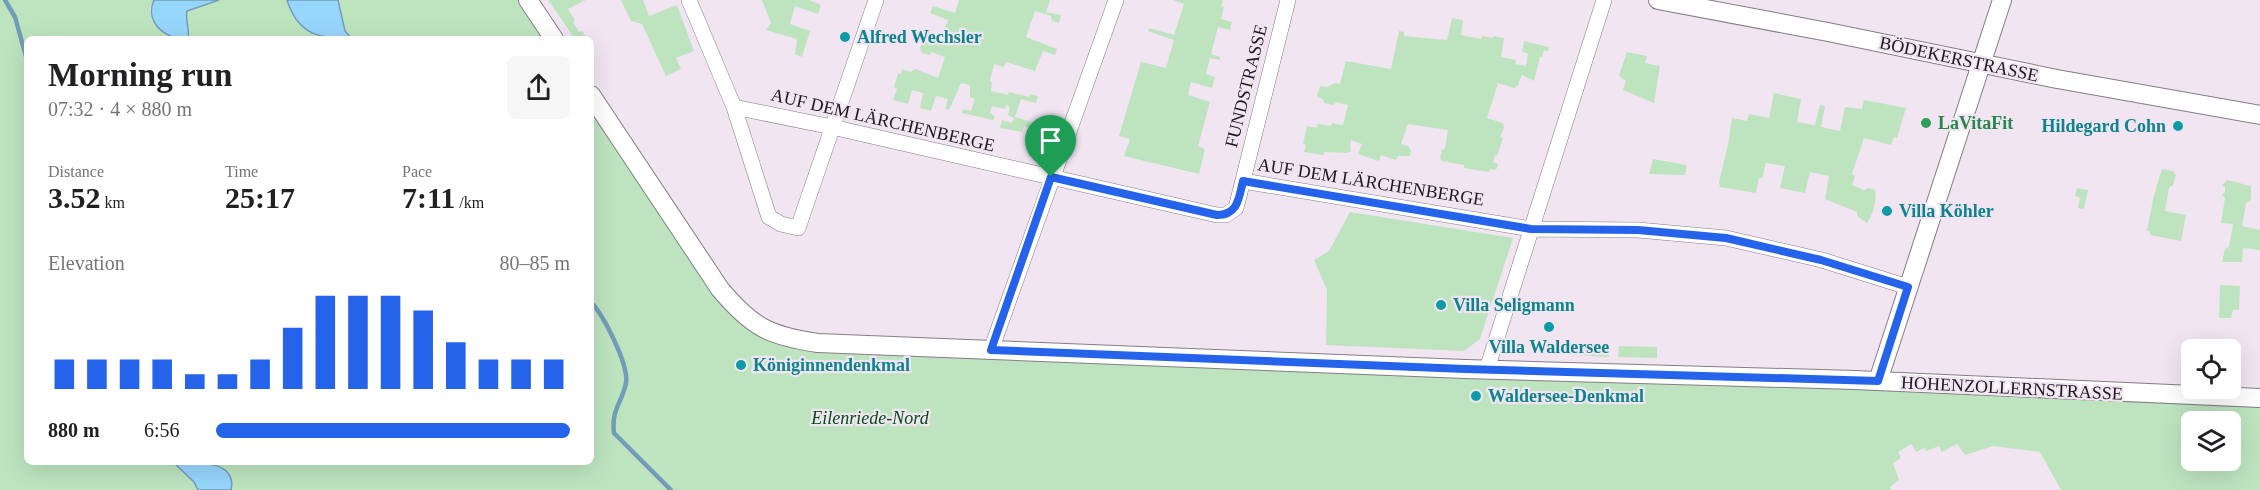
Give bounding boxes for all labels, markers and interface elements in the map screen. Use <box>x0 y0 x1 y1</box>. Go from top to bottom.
street label: FUNDSTRASSE <box>1221 22 1271 150</box>
place label: Alfred Wechsler <box>857 27 982 47</box>
marker: Alfred Wechsler <box>838 30 852 44</box>
street label: BÖDEKERSTRASSE <box>1878 32 2040 86</box>
button: share <box>507 56 570 119</box>
text: Morning run <box>48 57 232 93</box>
street label: AUF DEM LÄRCHENBERGE <box>769 84 997 156</box>
text: 07:32 · 4 × 880 m <box>48 98 192 120</box>
place label: LaVitaFit <box>1938 113 2013 133</box>
pin <box>1025 115 1076 177</box>
marker: LaVitaFit <box>1919 116 1933 130</box>
place label: Hildegard Cohn <box>2041 116 2166 136</box>
marker: Hildegard Cohn <box>2171 119 2185 133</box>
icon: arrive <box>1034 124 1067 157</box>
street label: AUF DEM LÄRCHENBERGE <box>1256 154 1486 210</box>
text: Distance <box>48 163 104 180</box>
text: Time <box>225 163 258 180</box>
text: Pace <box>402 163 432 180</box>
text: 3.52 <box>48 181 101 214</box>
text: 25:17 <box>225 181 295 214</box>
text: 7:11 <box>402 181 455 214</box>
text: km <box>101 194 125 211</box>
text: /km <box>455 194 484 211</box>
place label: Villa Köhler <box>1899 201 1994 221</box>
marker: Villa Köhler <box>1880 204 1894 218</box>
text: Elevation <box>48 252 125 274</box>
text: 80–85 m <box>499 252 570 274</box>
place label: Villa Seligmann <box>1453 295 1575 315</box>
marker: Villa Seligmann <box>1434 298 1448 312</box>
marker: Villa Waldersee <box>1542 320 1556 334</box>
place label: Villa Waldersee <box>1489 337 1609 357</box>
map controls <box>2181 339 2241 471</box>
button: locate <box>2181 339 2241 399</box>
place label: Königinnendenkmal <box>753 355 910 375</box>
marker: Königinnendenkmal <box>734 358 748 372</box>
street label: HOHENZOLLERNSTRASSE <box>1901 372 2123 404</box>
place label: Waldersee-Denkmal <box>1488 386 1644 406</box>
marker: Waldersee-Denkmal <box>1469 389 1483 403</box>
park label: Eilenriede-Nord <box>810 408 930 428</box>
button: layers <box>2181 411 2241 471</box>
text: 880 m <box>48 419 100 441</box>
text: 6:56 <box>144 419 180 441</box>

